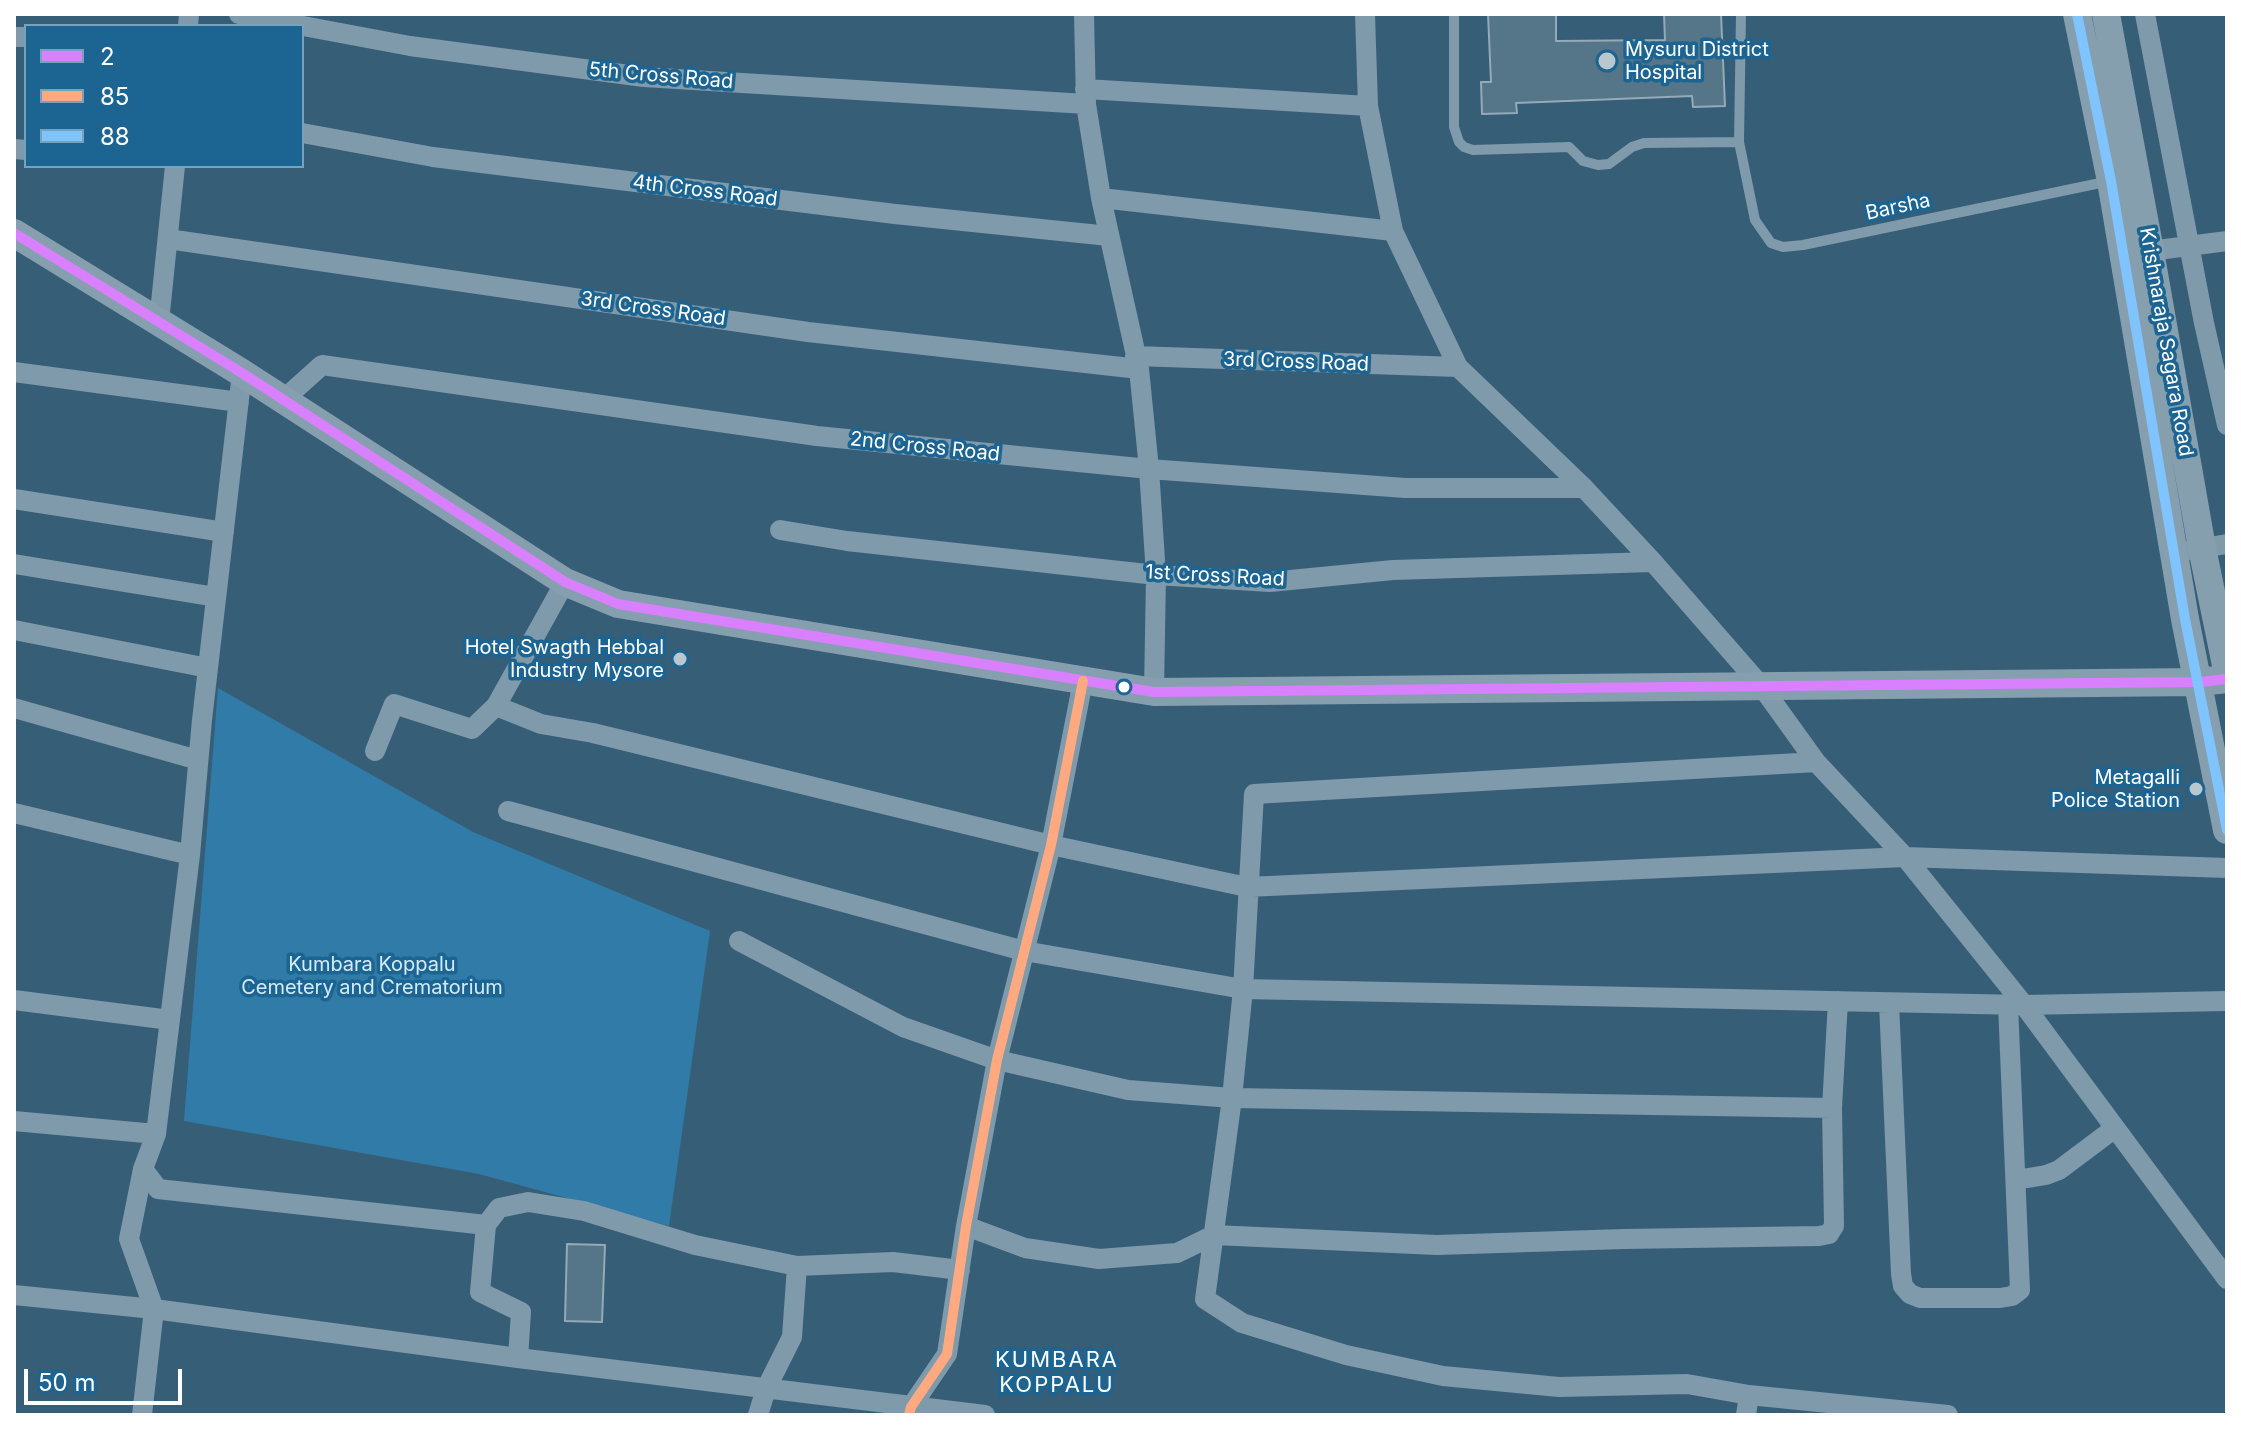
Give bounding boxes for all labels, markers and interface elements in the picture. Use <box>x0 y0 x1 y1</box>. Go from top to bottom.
legend <box>24 24 304 168</box>
place label: Mysuru District Hospital <box>1625 38 1769 85</box>
text: 2 <box>100 42 115 71</box>
marker: Mysuru District Hospital <box>1596 50 1618 72</box>
street label: 5th Cross Road <box>588 58 734 94</box>
text: 85 <box>100 82 129 111</box>
text: 88 <box>100 122 130 151</box>
street label: 4th Cross Road <box>631 170 779 212</box>
street label: Barsha <box>1863 188 1933 226</box>
street label: Krishnaraja Sagara Road <box>2134 226 2198 458</box>
street label: 3rd Cross Road <box>579 287 727 331</box>
street label: 3rd Cross Road <box>1223 347 1369 377</box>
street label: 2nd Cross Road <box>849 427 1001 467</box>
street label: 1st Cross Road <box>1145 560 1285 592</box>
place label: Hotel Swagth Hebbal Industry Mysore <box>465 636 664 683</box>
marker: Hotel Swagth Hebbal Industry Mysore <box>671 650 689 668</box>
unlabelled marker <box>1116 679 1132 695</box>
place label: Metagalli Police Station <box>2051 766 2180 813</box>
marker: Metagalli Police Station <box>2187 780 2205 798</box>
park label: Kumbara Koppalu Cemetery and Crematorium <box>241 953 503 1000</box>
district label: KUMBARA KOPPALU <box>995 1347 1119 1398</box>
scale bar <box>28 1353 186 1403</box>
text: 50 m <box>38 1368 96 1397</box>

